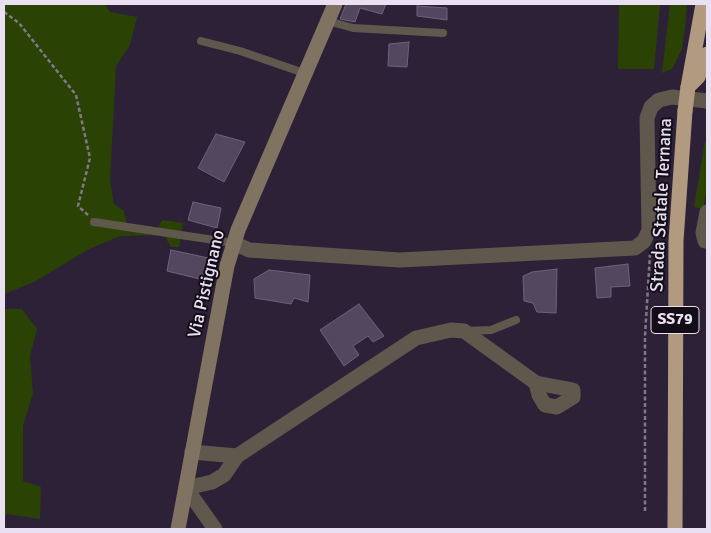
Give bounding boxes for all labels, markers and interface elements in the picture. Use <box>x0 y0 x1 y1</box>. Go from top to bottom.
street label: Strada Statale Ternana <box>647 118 677 292</box>
street label: Via Pistignano <box>184 228 230 340</box>
road number: SS79 <box>651 306 699 334</box>

